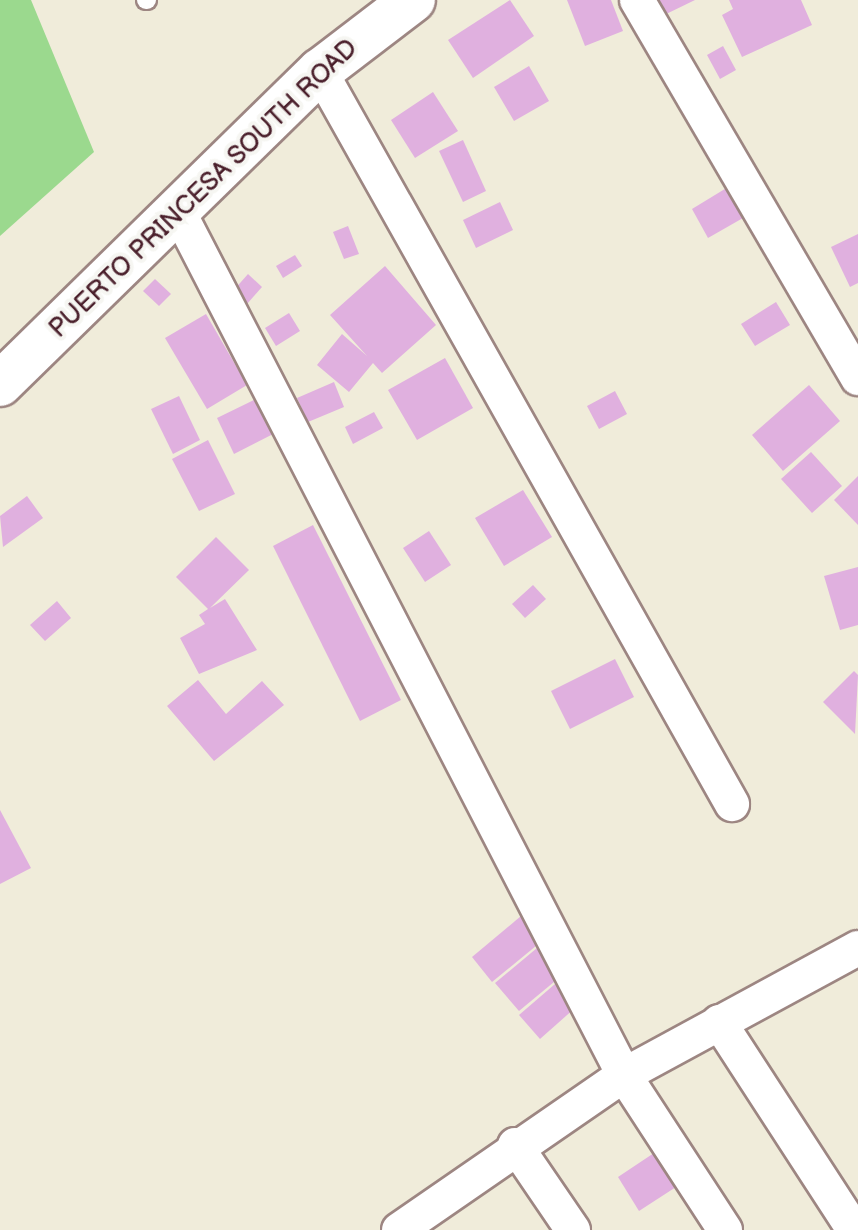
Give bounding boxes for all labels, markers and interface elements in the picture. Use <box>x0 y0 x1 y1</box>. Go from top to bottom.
street label: PUERTO PRINCESA SOUTH ROAD <box>43 33 365 345</box>

